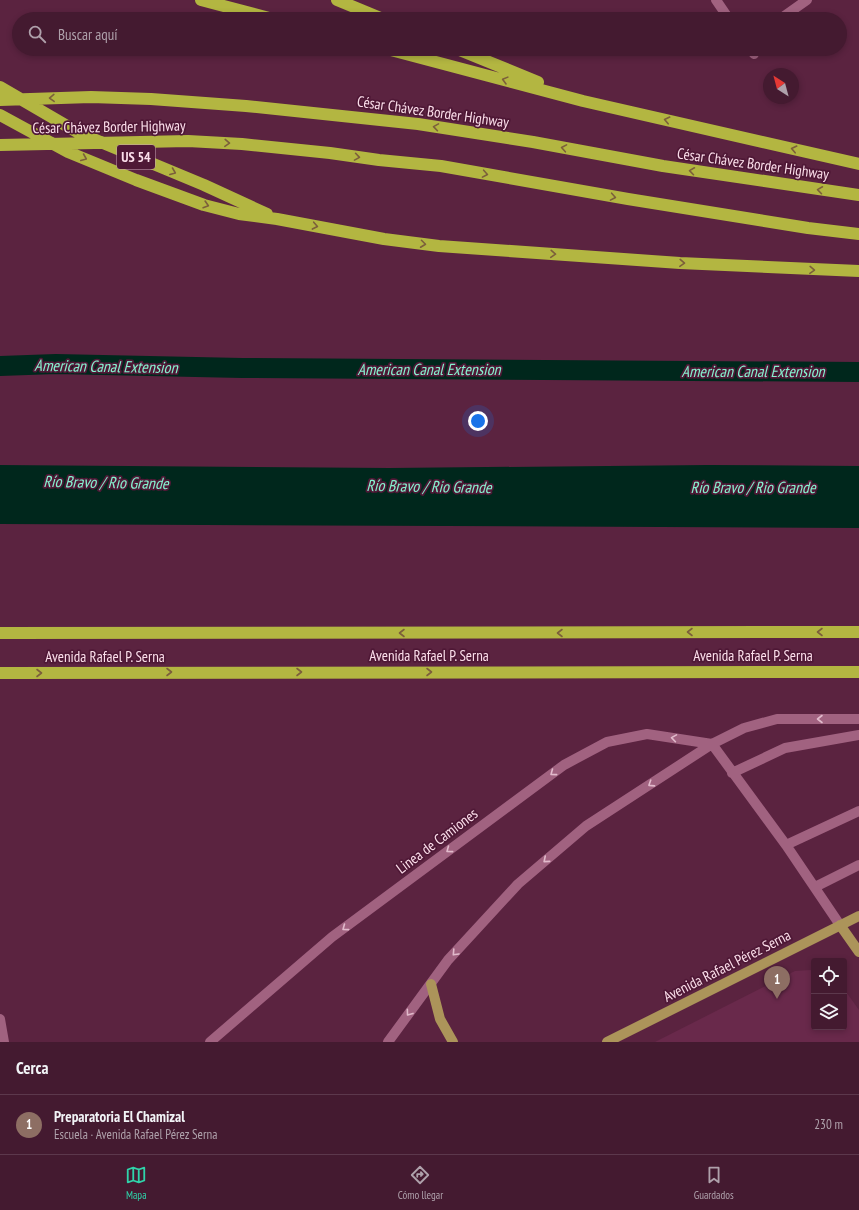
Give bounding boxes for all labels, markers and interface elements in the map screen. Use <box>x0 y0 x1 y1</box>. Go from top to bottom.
search box <box>12 12 847 56</box>
icon: search <box>26 23 48 45</box>
text: Buscar aquí <box>58 25 118 44</box>
north arrow <box>763 68 799 104</box>
one-way arrow <box>502 76 509 85</box>
street label: César Chávez Border Highway <box>356 91 511 132</box>
one-way arrow <box>49 94 55 102</box>
street label: César Chávez Border Highway <box>32 116 186 137</box>
one-way arrow <box>664 116 671 125</box>
one-way arrow <box>432 123 439 132</box>
one-way arrow <box>224 139 230 148</box>
street label: César Chávez Border Highway <box>676 143 831 184</box>
one-way arrow <box>561 144 567 153</box>
road number: US 54 <box>117 145 155 169</box>
one-way arrow <box>791 146 797 154</box>
one-way arrow <box>353 152 360 161</box>
one-way arrow <box>81 154 88 162</box>
one-way arrow <box>689 167 695 176</box>
one-way arrow <box>169 168 176 176</box>
one-way arrow <box>482 169 488 178</box>
one-way arrow <box>817 186 824 195</box>
one-way arrow <box>610 192 616 200</box>
one-way arrow <box>202 200 209 209</box>
one-way arrow <box>312 221 318 230</box>
one-way arrow <box>420 239 426 248</box>
one-way arrow <box>550 250 556 259</box>
one-way arrow <box>679 259 685 268</box>
one-way arrow <box>809 266 815 274</box>
water label: American Canal Extension <box>34 355 179 377</box>
water label: American Canal Extension <box>357 359 502 379</box>
water label: American Canal Extension <box>681 361 826 381</box>
your location <box>468 411 488 431</box>
water label: Río Bravo / Rio Grande <box>43 471 170 493</box>
water label: Río Bravo / Rio Grande <box>366 475 493 497</box>
water label: Río Bravo / Rio Grande <box>690 477 817 497</box>
one-way arrow <box>687 628 693 637</box>
one-way arrow <box>817 628 823 636</box>
one-way arrow <box>399 629 405 637</box>
one-way arrow <box>557 629 563 637</box>
street label: Avenida Rafael P. Serna <box>369 646 489 665</box>
street label: Avenida Rafael P. Serna <box>693 646 813 665</box>
street label: Avenida Rafael P. Serna <box>45 647 165 666</box>
one-way arrow <box>166 668 172 676</box>
one-way arrow <box>296 668 302 676</box>
one-way arrow <box>426 668 432 676</box>
one-way arrow <box>36 669 42 677</box>
one-way arrow <box>817 715 823 723</box>
one-way arrow <box>671 734 677 743</box>
one-way arrow <box>551 768 558 775</box>
one-way arrow <box>648 779 655 787</box>
street label: Linea de Camiones <box>392 804 481 877</box>
one-way arrow <box>446 846 453 853</box>
one-way arrow <box>543 856 551 863</box>
one-way arrow <box>342 923 349 930</box>
street label: Avenida Rafael Pérez Serna <box>660 925 794 1006</box>
one-way arrow <box>453 948 460 955</box>
map controls <box>811 958 847 1030</box>
button: locate <box>811 958 847 994</box>
pin: 1 <box>764 966 790 999</box>
button: layers <box>811 994 847 1030</box>
one-way arrow <box>407 1009 414 1016</box>
text: Cerca <box>16 1057 49 1079</box>
text: Preparatoria El Chamizal <box>54 1107 185 1126</box>
text: 1 <box>26 1116 32 1133</box>
text: 230 m <box>814 1116 843 1133</box>
text: Escuela · Avenida Rafael Pérez Serna <box>54 1126 217 1143</box>
tab: Mapa <box>125 1164 147 1202</box>
tab: Cómo llegar <box>398 1164 443 1202</box>
tab: Guardados <box>694 1164 734 1202</box>

